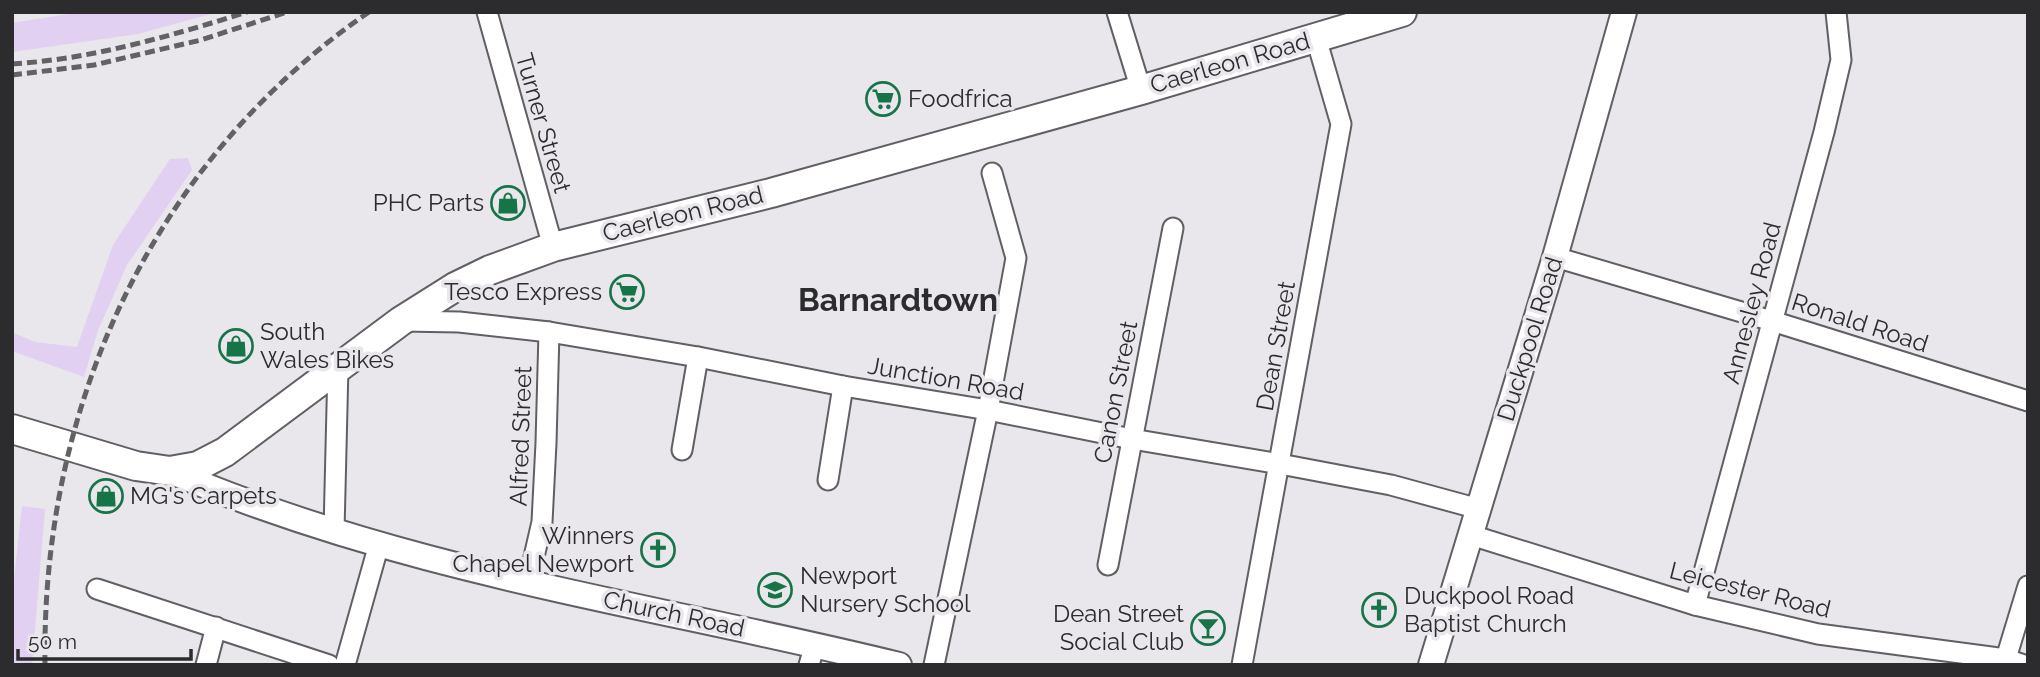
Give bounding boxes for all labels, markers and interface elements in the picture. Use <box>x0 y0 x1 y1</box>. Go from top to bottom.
street label: Caerleon Road <box>1147 26 1313 99</box>
street label: Turner Street <box>510 50 577 196</box>
supermarket icon: Foodfrica <box>864 80 902 118</box>
place label: Foodfrica <box>908 84 1013 113</box>
street label: Caerleon Road <box>599 180 766 247</box>
shop icon: PHC Parts <box>489 184 527 222</box>
place label: PHC Parts <box>373 188 484 217</box>
street label: Annesley Road <box>1716 219 1787 387</box>
street label: Duckpool Road <box>1491 253 1568 424</box>
supermarket icon: Tesco Express <box>608 273 646 311</box>
place label: Tesco Express <box>444 277 602 306</box>
street label: Dean Street <box>1250 279 1301 413</box>
district label: Barnardtown <box>798 281 998 318</box>
street label: Ronald Road <box>1788 287 1932 358</box>
place label: South Wales Bikes <box>260 317 394 374</box>
street label: Canon Street <box>1087 318 1144 466</box>
shop icon: South Wales Bikes <box>217 327 255 365</box>
street label: Junction Road <box>866 351 1026 407</box>
street label: Alfred Street <box>504 365 537 507</box>
shop icon: MG's Carpets <box>87 477 125 515</box>
place label: MG's Carpets <box>130 481 277 510</box>
place label: Winners Chapel Newport <box>453 521 634 578</box>
church icon: Winners Chapel Newport <box>639 531 677 569</box>
street label: Leicester Road <box>1666 555 1834 624</box>
place label: Newport Nursery School <box>800 561 971 618</box>
school or university icon: Newport Nursery School <box>756 571 794 609</box>
place label: Duckpool Road Baptist Church <box>1404 581 1574 638</box>
street label: Church Road <box>601 584 747 643</box>
church icon: Duckpool Road Baptist Church <box>1360 591 1398 629</box>
place label: Dean Street Social Club <box>1053 599 1184 656</box>
bar icon: Dean Street Social Club <box>1189 609 1227 647</box>
scale bar <box>18 618 191 662</box>
text: 50 m <box>28 629 77 654</box>

